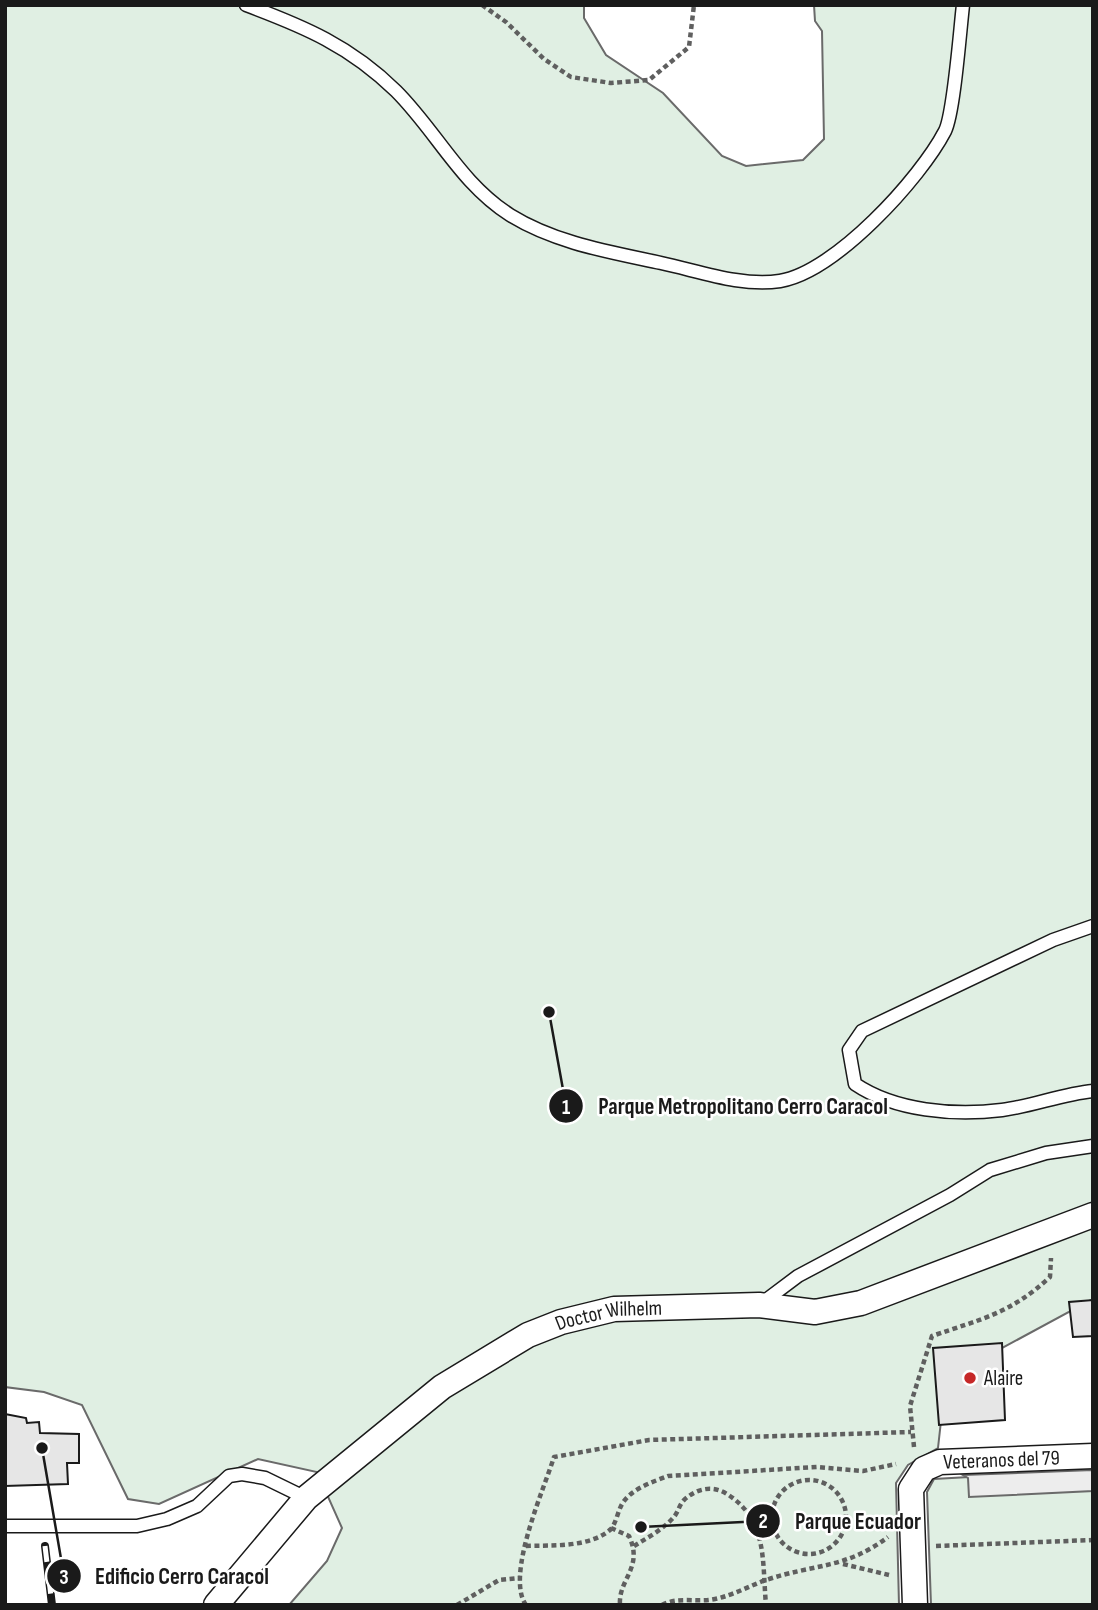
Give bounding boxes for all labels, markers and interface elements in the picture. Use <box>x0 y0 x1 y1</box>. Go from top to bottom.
callout: Parque Metropolitano Cerro Caracol <box>549 1084 902 1128</box>
text: Parque Metropolitano Cerro Caracol <box>598 1093 888 1121</box>
text: 1 <box>562 1095 570 1120</box>
street label: Doctor Wilhelm <box>552 1296 662 1336</box>
place label: Alaire <box>983 1366 1023 1391</box>
marker: Alaire <box>962 1370 978 1386</box>
street label: Veteranos del 79 <box>943 1445 1060 1475</box>
callout: Parque Ecuador <box>746 1499 935 1543</box>
text: Parque Ecuador <box>795 1508 921 1536</box>
text: 2 <box>758 1509 768 1534</box>
callout: Edificio Cerro Caracol <box>46 1554 283 1598</box>
text: Edificio Cerro Caracol <box>95 1563 269 1591</box>
text: 3 <box>59 1565 69 1590</box>

